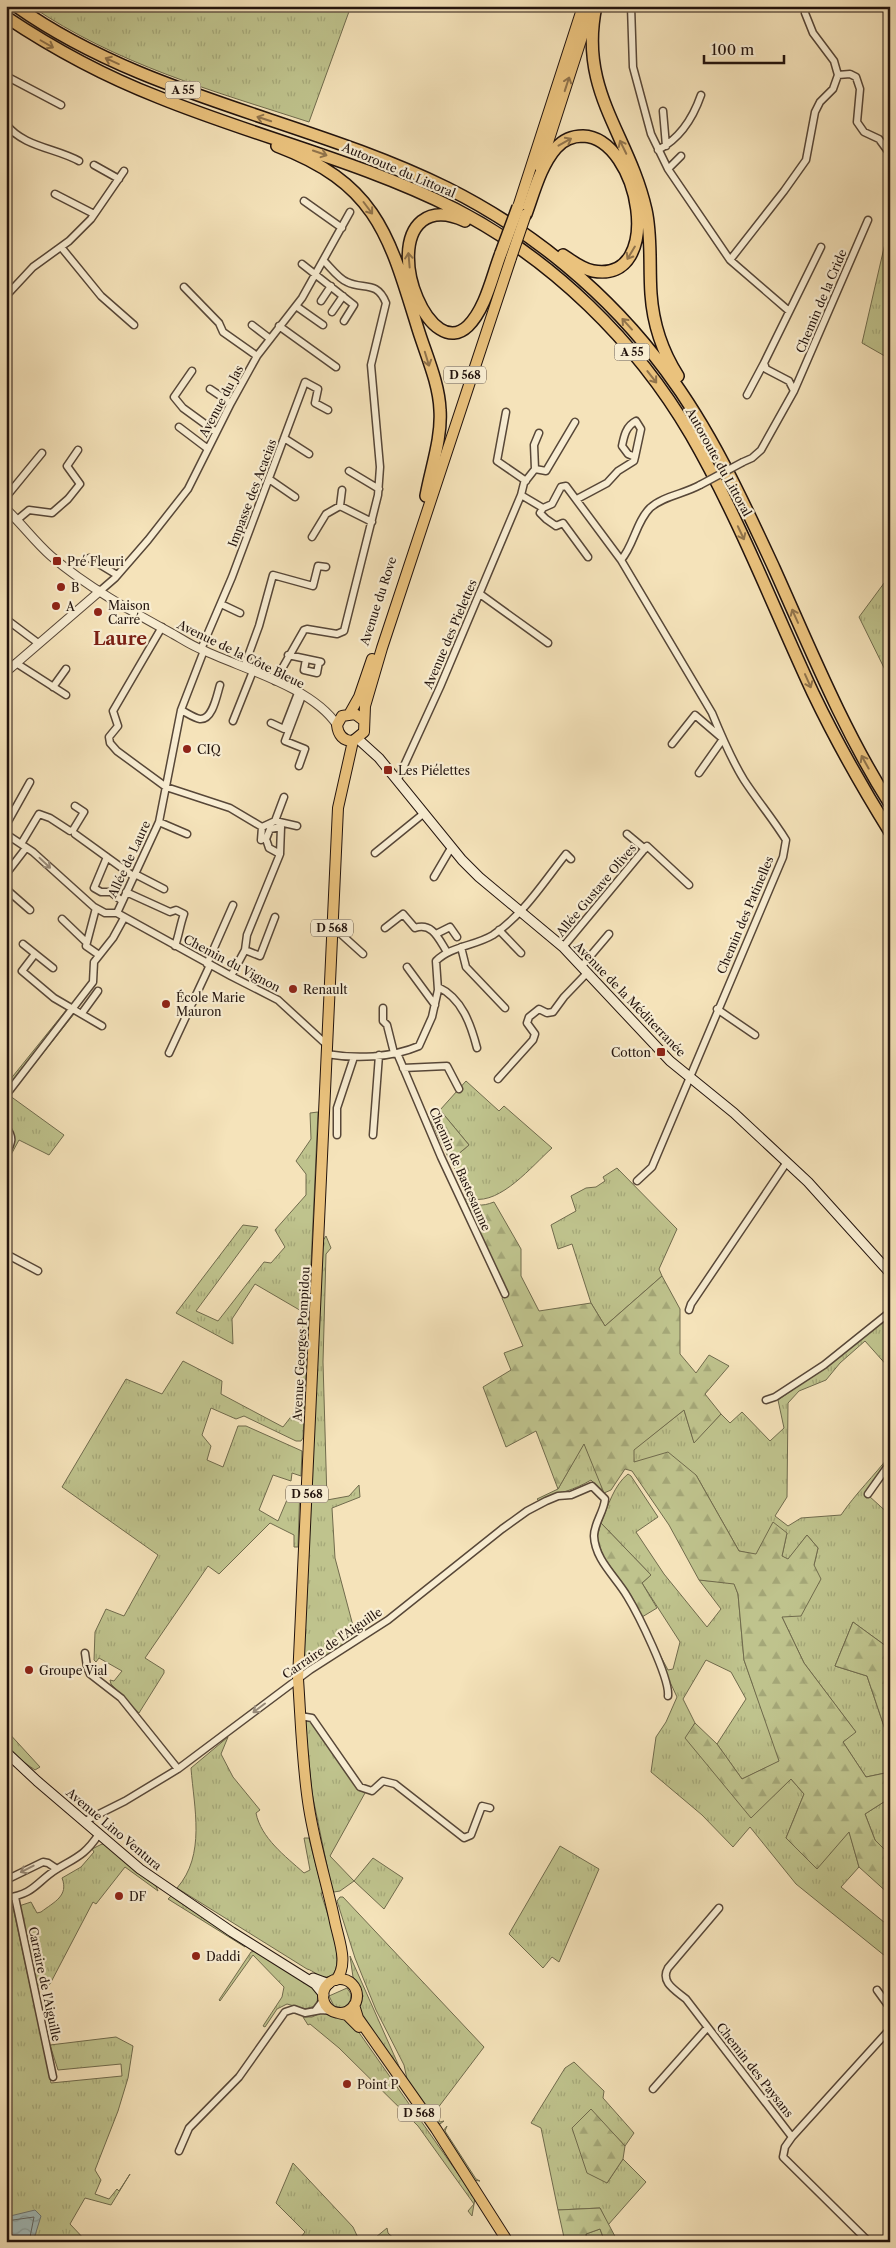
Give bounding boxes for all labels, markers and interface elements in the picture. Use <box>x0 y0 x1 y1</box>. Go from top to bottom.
scale bar <box>704 32 784 64</box>
one-way arrow <box>40 39 54 49</box>
text: 100 m <box>711 40 754 59</box>
one-way arrow <box>105 56 120 66</box>
one-way arrow <box>563 76 572 92</box>
road number: A 55 <box>166 82 200 98</box>
one-way arrow <box>256 113 272 123</box>
one-way arrow <box>558 137 573 147</box>
street label: Autoroute du Littoral <box>339 139 458 201</box>
one-way arrow <box>618 140 627 155</box>
one-way arrow <box>311 149 327 158</box>
one-way arrow <box>363 201 373 215</box>
one-way arrow <box>626 246 636 261</box>
street label: Chemin de la Cride <box>792 247 850 355</box>
one-way arrow <box>404 253 414 269</box>
one-way arrow <box>621 318 633 331</box>
road number: A 55 <box>614 344 650 361</box>
one-way arrow <box>423 350 432 366</box>
street label: Avenue du Jas <box>195 362 246 440</box>
road number: D 568 <box>444 366 486 384</box>
one-way arrow <box>646 370 657 383</box>
street label: Autoroute du Littoral <box>682 404 755 519</box>
street label: Impasse des Acacias <box>224 437 280 549</box>
one-way arrow <box>737 525 747 540</box>
place label: Pré Fleuri <box>67 554 124 569</box>
marker: Pré Fleuri <box>51 555 63 567</box>
street label: Avenue du Rove <box>356 555 399 648</box>
street label: Avenue des Pielettes <box>420 577 480 692</box>
place label: B <box>71 580 79 595</box>
marker: B <box>55 581 67 593</box>
place label: Maison Carré <box>108 598 151 627</box>
place label: A <box>65 599 76 614</box>
marker: A <box>50 600 62 612</box>
marker: Maison Carré <box>92 606 104 618</box>
one-way arrow <box>789 609 799 624</box>
street label: Avenue de la Côte Bleue <box>174 616 307 691</box>
district label: Laure <box>93 628 147 650</box>
one-way arrow <box>804 673 814 688</box>
place label: CIQ <box>197 742 221 757</box>
marker: CIQ <box>181 743 193 755</box>
one-way arrow <box>860 755 869 770</box>
place label: Les Piélettes <box>398 763 470 778</box>
marker: Les Piélettes <box>382 764 394 776</box>
street label: Allée de Laure <box>104 818 153 901</box>
street label: Allée Gustave Olives <box>552 841 639 940</box>
street label: Chemin des Patinelles <box>713 854 777 976</box>
one-way arrow <box>38 857 51 869</box>
road number: D 568 <box>311 920 353 936</box>
street label: Chemin du Vignon <box>181 931 283 995</box>
street label: Avenue de la Méditerranée <box>570 938 689 1060</box>
place label: Renault <box>303 982 348 997</box>
marker: Renault <box>287 983 299 995</box>
place label: École Marie Mauron <box>176 989 245 1019</box>
marker: École Marie Mauron <box>160 998 172 1010</box>
place label: Cotton <box>611 1045 651 1060</box>
marker: Cotton <box>655 1046 667 1058</box>
street label: Chemin de Bastesaume <box>426 1105 494 1233</box>
street label: Avenue Georges Pompidou <box>289 1265 313 1423</box>
road number: D 568 <box>286 1486 328 1502</box>
street label: Carraire de l'Aiguille <box>279 1604 385 1682</box>
place label: Groupe Vial <box>39 1663 108 1678</box>
marker: Groupe Vial <box>23 1664 35 1676</box>
one-way arrow <box>253 1703 266 1714</box>
street label: Avenue Lino Ventura <box>63 1784 165 1874</box>
one-way arrow <box>20 1865 35 1874</box>
place label: DF <box>129 1889 147 1904</box>
marker: DF <box>113 1890 125 1902</box>
street label: Carraire de l'Aiguille <box>26 1925 65 2043</box>
place label: Daddi <box>206 1949 241 1964</box>
marker: Daddi <box>190 1950 202 1962</box>
street label: Chemin des Paysans <box>713 2020 797 2120</box>
place label: Point P <box>357 2077 399 2092</box>
marker: Point P <box>341 2078 353 2090</box>
road number: D 568 <box>398 2104 440 2122</box>

